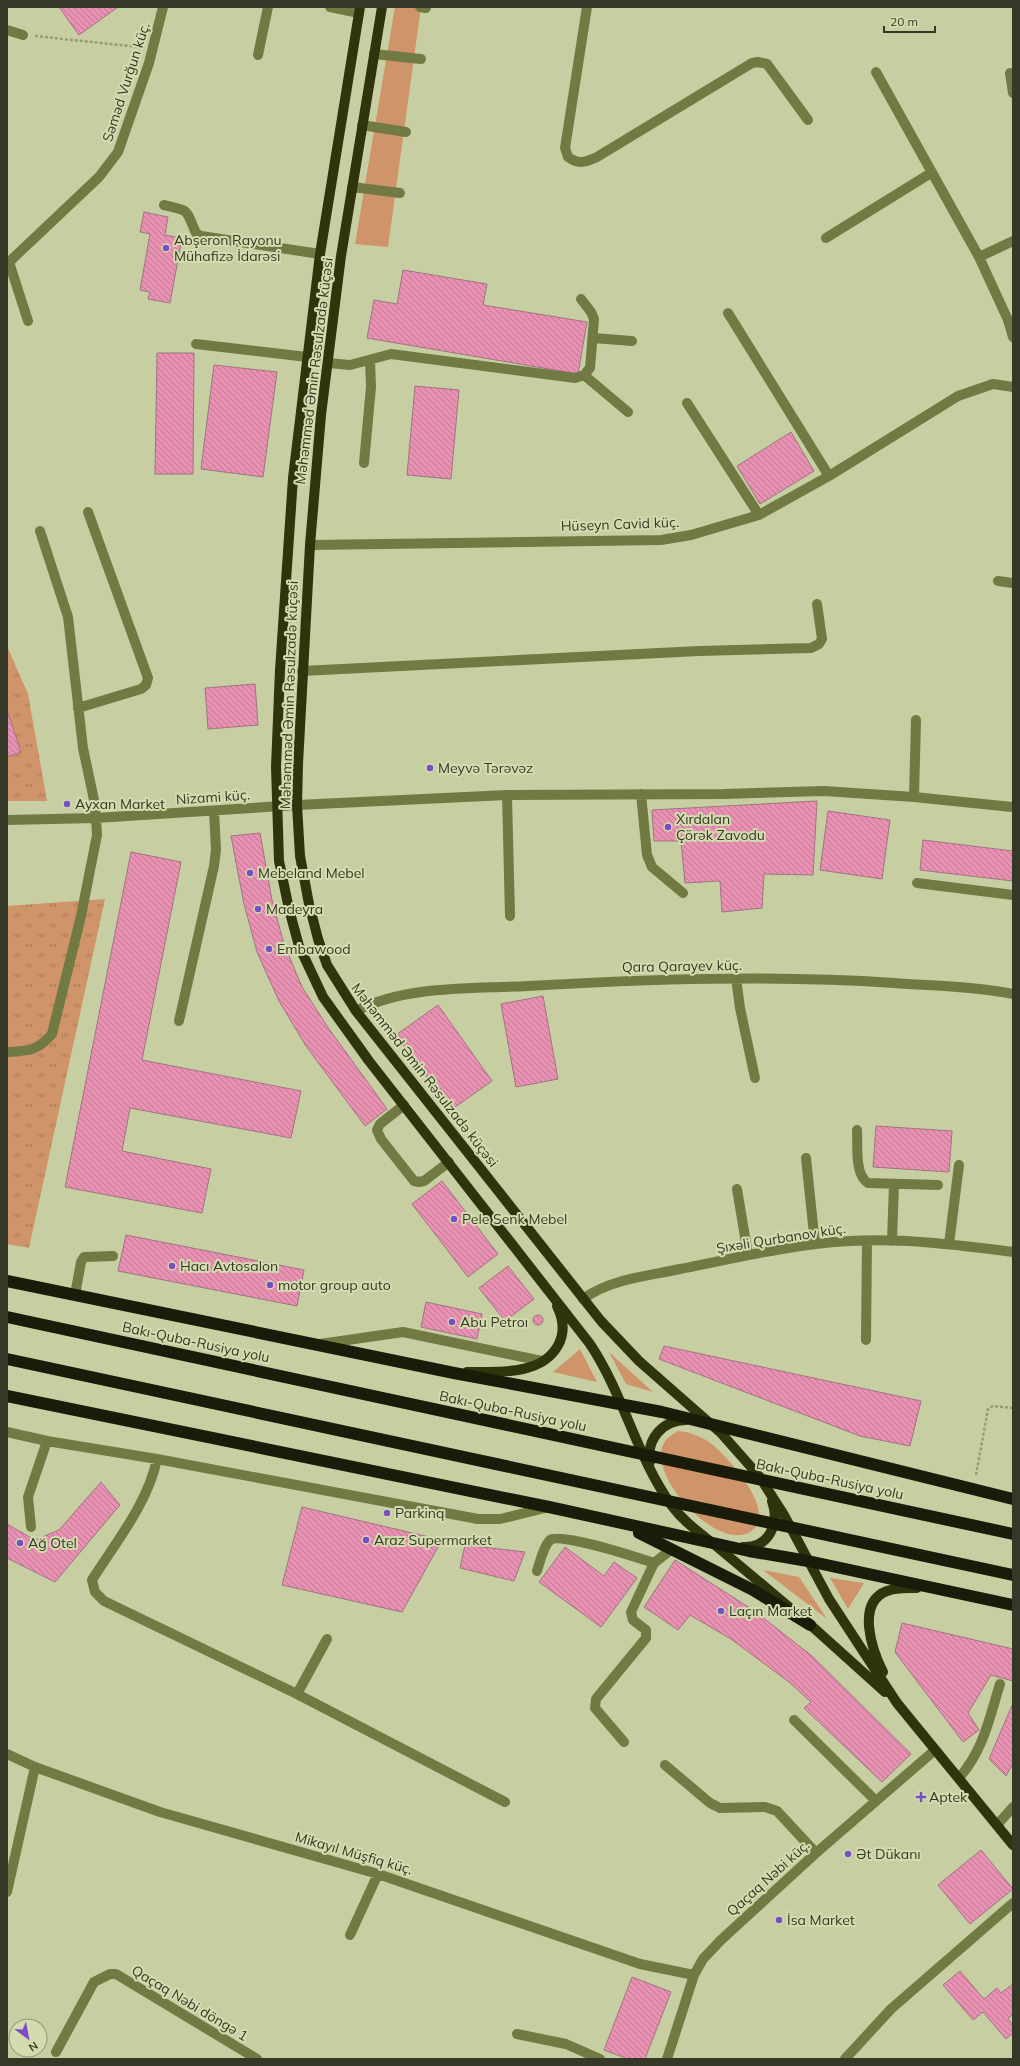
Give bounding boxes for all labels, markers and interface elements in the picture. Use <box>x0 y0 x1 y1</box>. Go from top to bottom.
scale bar <box>884 8 935 34</box>
text: 20 m <box>890 14 918 29</box>
street label: Səməd Vurğun küç. <box>98 20 154 144</box>
place label: Abşeron Rayonu Mühafizə İdarəsi <box>174 231 282 265</box>
marker: Abşeron Rayonu Mühafizə İdarəsi <box>161 243 171 253</box>
street label: Məhəmməd Əmin Rəsulzadə küçəsi <box>291 257 337 485</box>
street label: Hüseyn Cavid küç. <box>560 513 680 535</box>
street label: Məhəmməd Əmin Rəsulzadə küçəsi <box>276 581 302 809</box>
place label: Meyvə Tərəvəz <box>438 759 533 777</box>
marker: Meyvə Tərəvəz <box>425 763 435 773</box>
street label: Nizami küç. <box>175 785 251 809</box>
place label: Ayxan Market <box>75 795 165 813</box>
marker: Ayxan Market <box>62 799 72 809</box>
place label: Xırdalan Çörək Zavodu <box>676 810 765 844</box>
marker: Xırdalan Çörək Zavodu <box>663 822 673 832</box>
place label: Mebeland Mebel <box>258 864 365 882</box>
marker: Mebeland Mebel <box>245 868 255 878</box>
place label: Madeyra <box>266 900 323 918</box>
marker: Madeyra <box>253 904 263 914</box>
place label: Embawood <box>277 940 351 958</box>
marker: Embawood <box>264 944 274 954</box>
street label: Qara Qarayev küç. <box>622 956 742 976</box>
street label: Məhəmməd Əmin Rəsulzadə küçəsi <box>348 979 502 1171</box>
place label: Pele Senk Mebel <box>462 1210 567 1228</box>
marker: Pele Senk Mebel <box>449 1214 459 1224</box>
street label: Şıxəli Qurbanov küç. <box>715 1219 847 1257</box>
place label: Hacı Avtosalon <box>180 1257 278 1275</box>
marker: Hacı Avtosalon <box>167 1261 177 1271</box>
place label: motor group auto <box>278 1276 391 1294</box>
marker: motor group auto <box>265 1280 275 1290</box>
place label: Abu Petroı <box>460 1313 528 1331</box>
marker: Abu Petroı <box>447 1317 457 1327</box>
street label: Bakı-Quba-Rusiya yolu <box>121 1318 271 1366</box>
street label: Bakı-Quba-Rusiya yolu <box>438 1387 588 1435</box>
street label: Bakı-Quba-Rusiya yolu <box>755 1455 905 1503</box>
place label: Parkinq <box>395 1504 444 1522</box>
marker: Parkinq <box>382 1508 392 1518</box>
place label: Araz Supermarket <box>374 1531 492 1549</box>
place label: Ağ Otel <box>28 1534 77 1552</box>
marker: Araz Supermarket <box>361 1535 371 1545</box>
marker: Ağ Otel <box>15 1538 25 1548</box>
place label: Laçın Market <box>729 1602 812 1620</box>
marker: Laçın Market <box>716 1606 726 1616</box>
place label: Aptek <box>929 1788 968 1806</box>
marker: Aptek <box>916 1792 926 1802</box>
street label: Mikayıl Müşfiq küç. <box>293 1828 415 1878</box>
street label: Qaçaq Nəbi küç. <box>723 1836 813 1920</box>
place label: Ət Dükanı <box>856 1845 921 1863</box>
marker: Ət Dükanı <box>843 1849 853 1859</box>
place label: İsa Market <box>787 1911 855 1929</box>
marker: İsa Market <box>774 1915 784 1925</box>
street label: Qaçaq Nəbi döngə 1 <box>128 1961 252 2045</box>
north arrow <box>8 2018 48 2058</box>
text: N <box>26 2038 41 2055</box>

